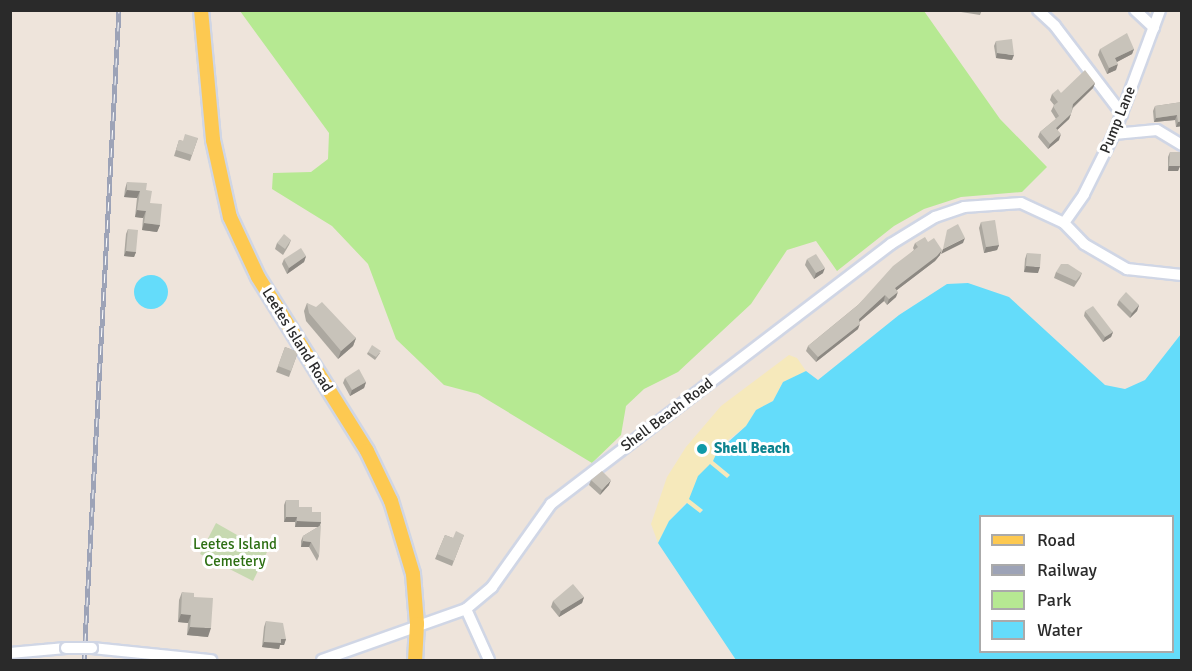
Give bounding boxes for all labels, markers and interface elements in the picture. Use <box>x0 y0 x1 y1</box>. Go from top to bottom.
street label: Pump Lane <box>1096 84 1140 156</box>
street label: Leetes Island Road <box>258 285 336 395</box>
street label: Shell Beach Road <box>617 374 717 456</box>
place label: Shell Beach <box>714 440 790 458</box>
marker: Shell Beach <box>695 442 709 456</box>
legend <box>979 515 1174 653</box>
text: Road <box>1037 529 1076 551</box>
park label: Leetes Island Cemetery <box>193 535 277 570</box>
text: Railway <box>1037 559 1097 581</box>
text: Park <box>1037 589 1072 611</box>
text: Water <box>1037 619 1082 641</box>

